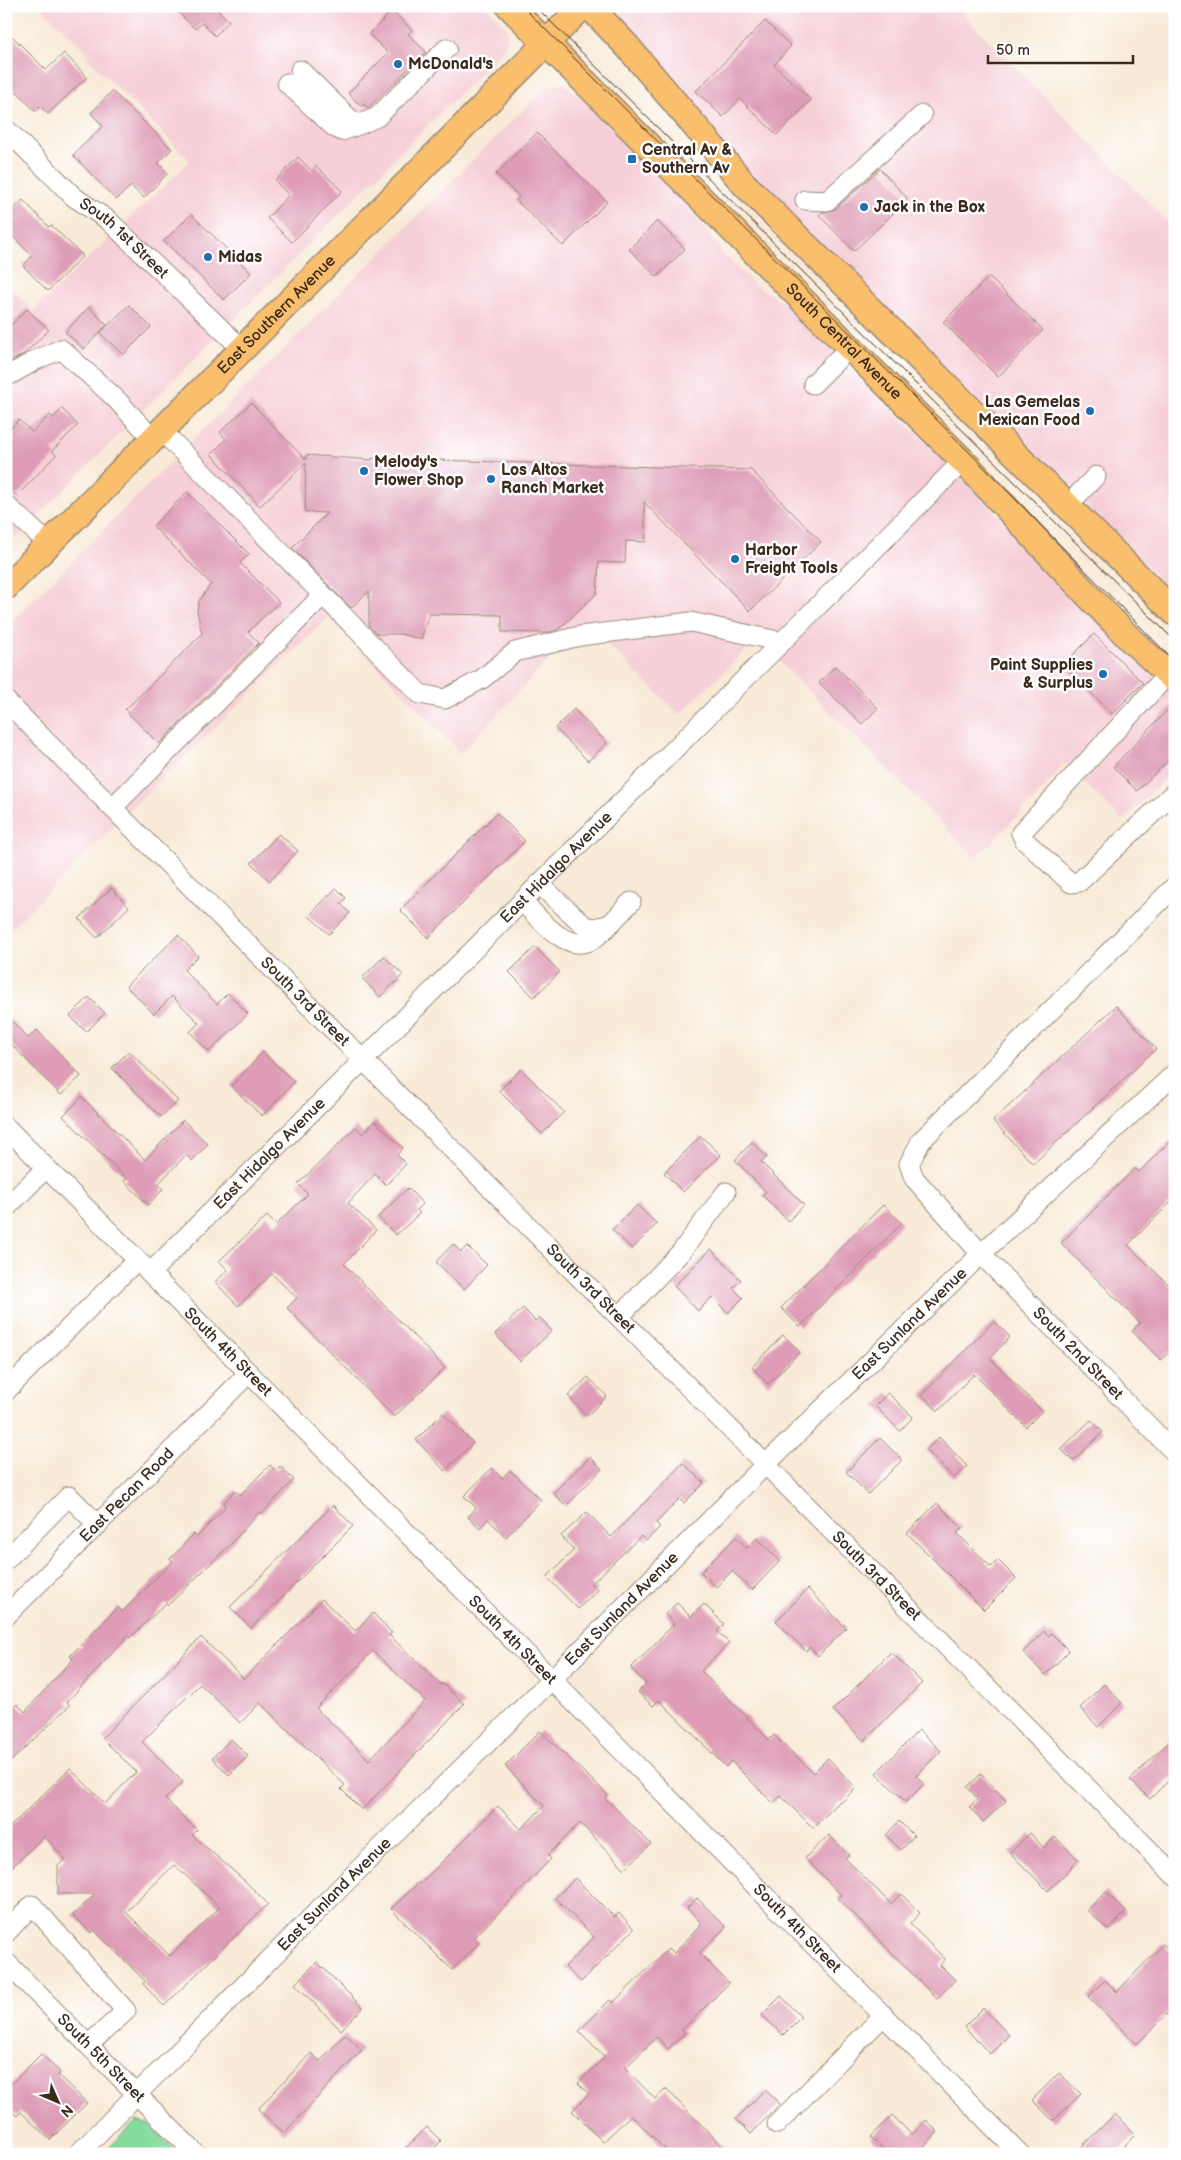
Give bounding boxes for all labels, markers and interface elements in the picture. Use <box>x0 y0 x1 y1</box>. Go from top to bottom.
scale bar <box>988 32 1134 64</box>
text: 50 m <box>996 41 1030 60</box>
place label: McDonald's <box>408 55 493 74</box>
marker: McDonald's <box>392 58 404 70</box>
place label: Central Av & Southern Av <box>642 141 732 178</box>
marker: Central Av & Southern Av <box>626 153 638 165</box>
street label: South 1st Street <box>76 194 172 282</box>
place label: Jack in the Box <box>874 198 985 217</box>
marker: Jack in the Box <box>858 201 870 213</box>
place label: Midas <box>218 248 262 267</box>
marker: Midas <box>202 251 214 263</box>
street label: East Southern Avenue <box>213 251 340 378</box>
street label: South Central Avenue <box>782 279 906 404</box>
place label: Las Gemelas Mexican Food <box>978 393 1080 430</box>
marker: Las Gemelas Mexican Food <box>1084 405 1096 417</box>
place label: Melody's Flower Shop <box>374 453 464 490</box>
place label: Los Altos Ranch Market <box>501 461 605 498</box>
marker: Melody's Flower Shop <box>358 465 370 477</box>
marker: Los Altos Ranch Market <box>485 473 497 485</box>
place label: Harbor Freight Tools <box>745 541 838 578</box>
marker: Harbor Freight Tools <box>729 553 741 565</box>
place label: Paint Supplies & Surplus <box>990 656 1093 693</box>
marker: Paint Supplies & Surplus <box>1097 668 1109 680</box>
street label: East Hidalgo Avenue <box>496 807 616 927</box>
street label: South 3rd Street <box>257 953 353 1050</box>
street label: East Hidalgo Avenue <box>210 1093 330 1213</box>
street label: South 3rd Street <box>542 1240 639 1337</box>
street label: East Sunland Avenue <box>848 1263 971 1384</box>
street label: South 4th Street <box>180 1303 276 1400</box>
street label: South 2nd Street <box>1029 1303 1127 1404</box>
street label: East Pecan Road <box>76 1444 178 1546</box>
street label: South 3rd Street <box>828 1527 925 1624</box>
street label: East Sunland Avenue <box>561 1548 683 1670</box>
street label: South 4th Street <box>465 1592 561 1688</box>
street label: East Sunland Avenue <box>274 1833 396 1955</box>
street label: South 4th Street <box>749 1880 845 1977</box>
street label: South 5th Street <box>53 2010 149 2106</box>
north arrow <box>32 2078 82 2128</box>
text: N <box>57 2101 77 2121</box>

